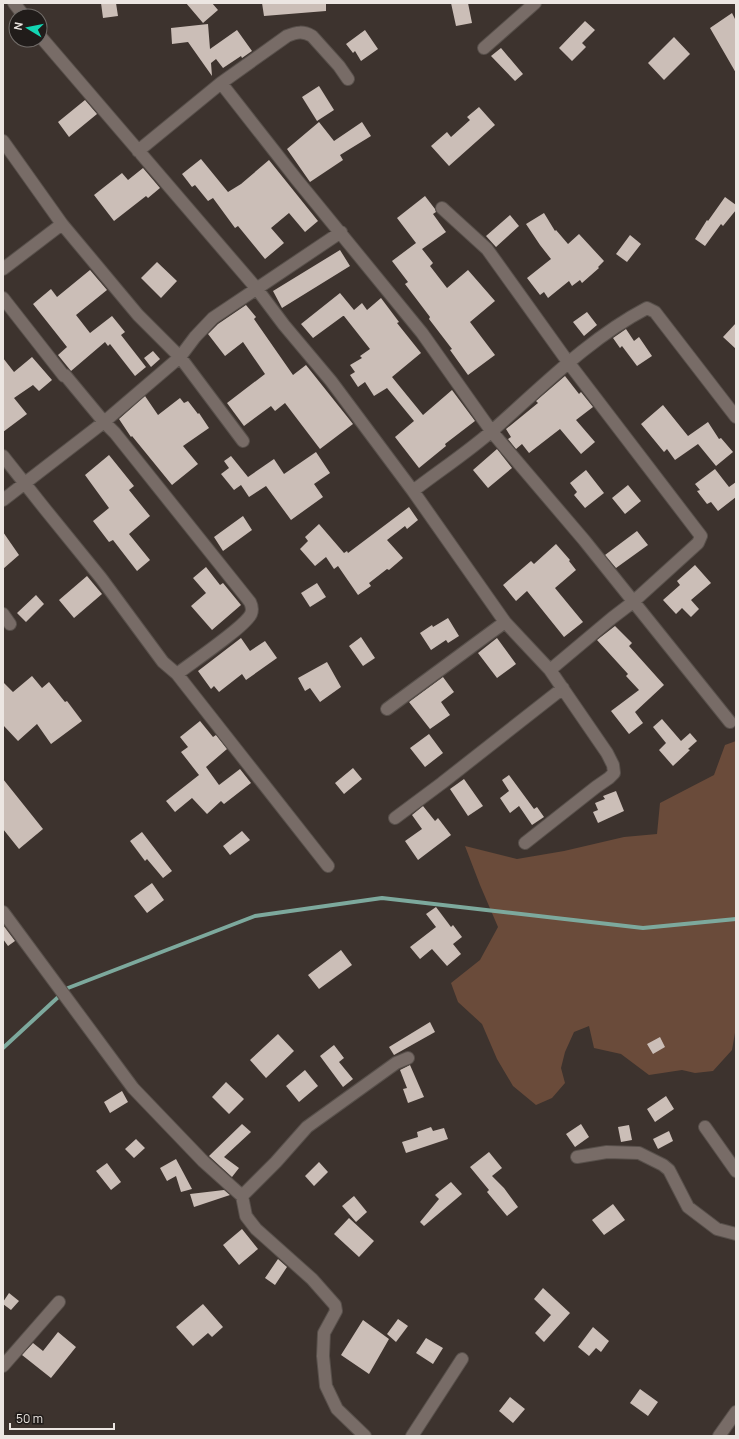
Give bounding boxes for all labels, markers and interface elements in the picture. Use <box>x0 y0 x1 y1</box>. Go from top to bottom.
north arrow <box>8 8 48 48</box>
text: N <box>10 21 26 31</box>
scale bar <box>10 1405 114 1431</box>
text: 50 m <box>16 1410 43 1427</box>

